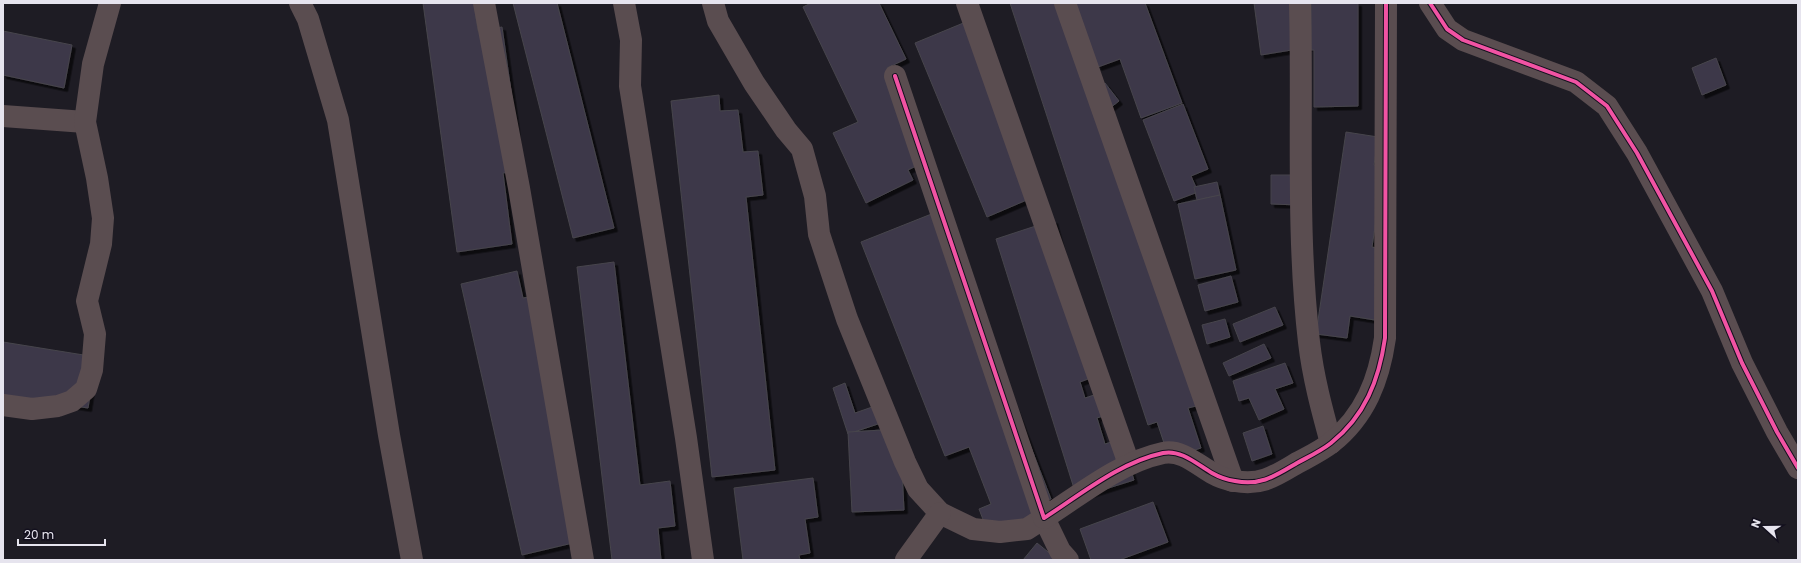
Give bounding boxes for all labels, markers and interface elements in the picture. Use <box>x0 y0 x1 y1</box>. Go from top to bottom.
north arrow <box>1745 507 1785 547</box>
text: N <box>1747 517 1765 530</box>
scale bar <box>18 521 105 547</box>
text: 20 m <box>24 526 54 543</box>

